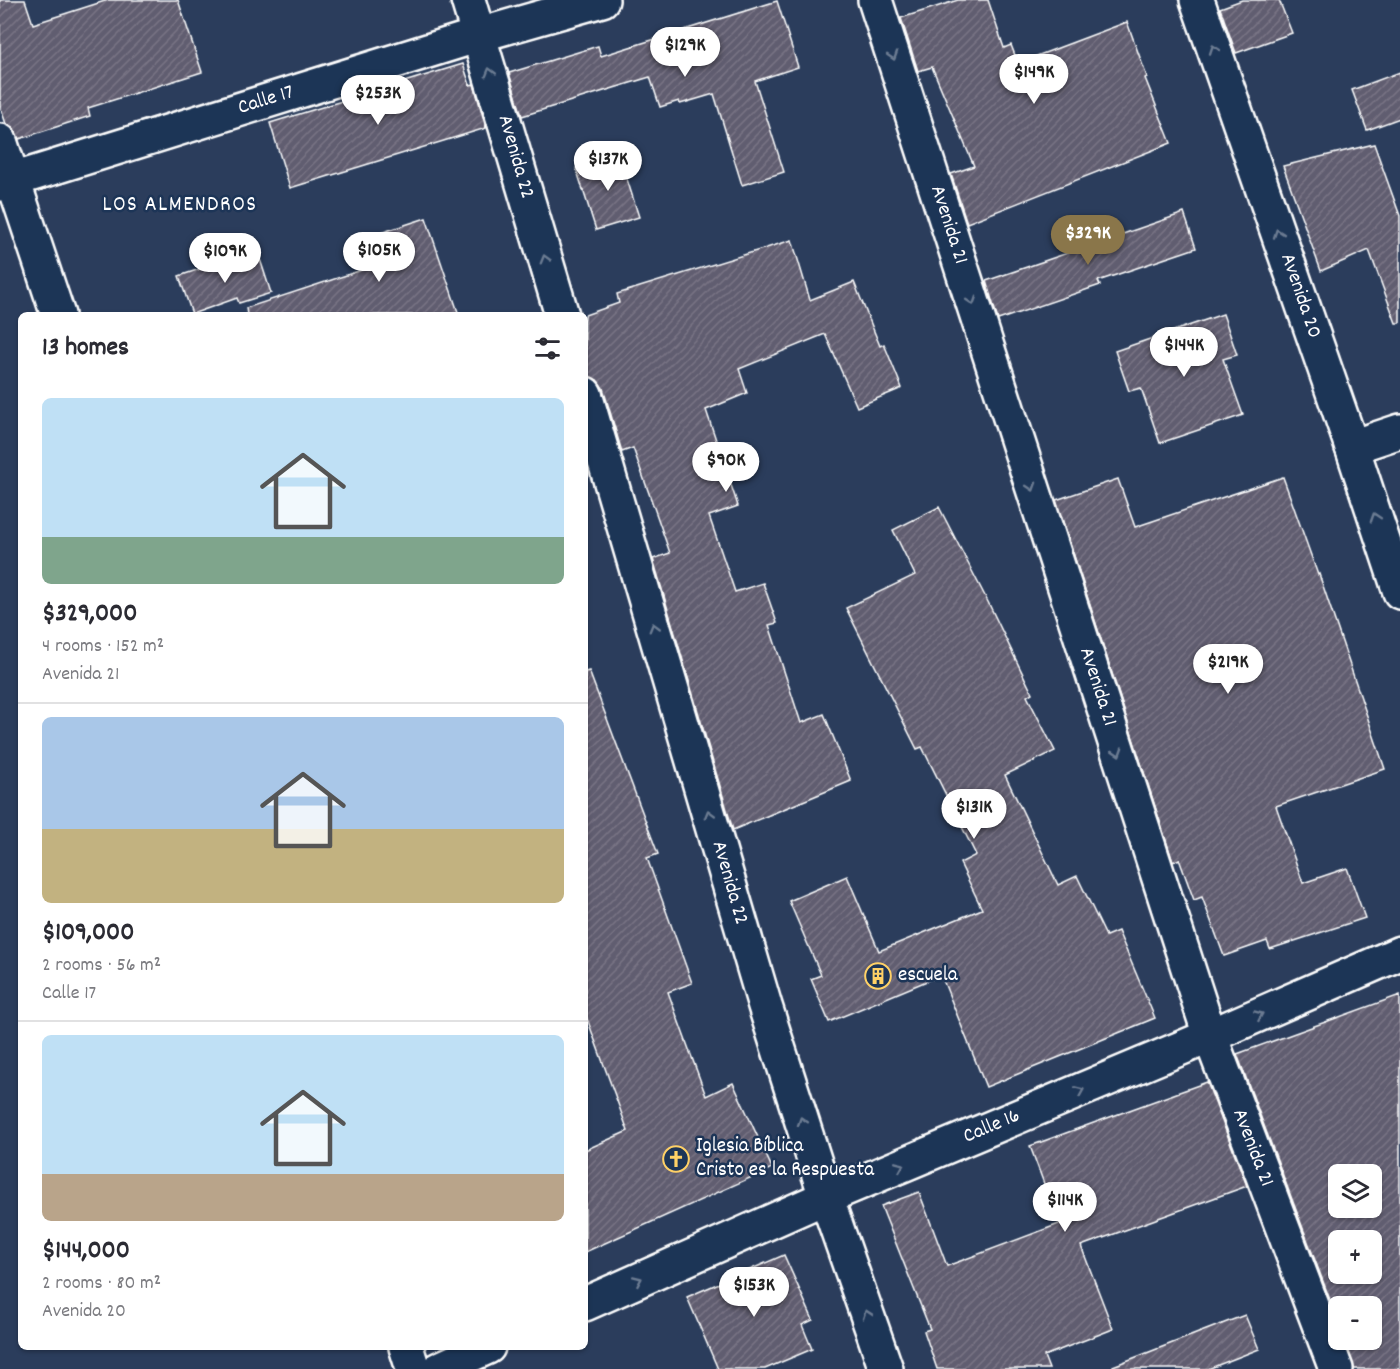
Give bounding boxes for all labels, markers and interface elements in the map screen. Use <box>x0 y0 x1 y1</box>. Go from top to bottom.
pin: $129K <box>643 27 727 78</box>
text: $129K <box>664 32 706 60</box>
one-way arrow <box>1208 44 1221 55</box>
one-way arrow <box>886 50 898 61</box>
pin: $149K <box>992 54 1076 105</box>
text: $149K <box>1013 59 1055 87</box>
one-way arrow <box>485 67 497 78</box>
pin: $253K <box>336 75 420 126</box>
street label: Calle 17 <box>234 78 298 124</box>
text: $253K <box>355 80 401 108</box>
street label: Avenida 22 <box>489 112 541 202</box>
pin: $137K <box>566 141 650 192</box>
text: $137K <box>588 146 628 174</box>
street label: Avenida 21 <box>921 182 975 268</box>
district label: LOS ALMENDROS <box>102 190 258 221</box>
pin: $329K <box>1046 215 1130 266</box>
text: $329K <box>1065 220 1111 248</box>
one-way arrow <box>1272 228 1285 239</box>
pin: $105K <box>337 232 421 283</box>
pin: $109K <box>183 233 267 284</box>
text: $105K <box>357 237 401 265</box>
text: $109K <box>203 238 247 266</box>
street label: Avenida 20 <box>1271 249 1329 343</box>
one-way arrow <box>540 254 552 265</box>
one-way arrow <box>965 295 978 306</box>
pin: $144K <box>1142 327 1226 378</box>
text: 13 homes <box>42 330 129 367</box>
icon: filters <box>531 332 564 365</box>
text: $144K <box>1164 332 1204 360</box>
icon: home <box>249 437 357 545</box>
pin: $90K <box>690 442 762 493</box>
text: $90K <box>706 447 746 475</box>
one-way arrow <box>1025 481 1038 492</box>
one-way arrow <box>1370 512 1382 523</box>
text: $329,000 <box>42 596 137 633</box>
one-way arrow <box>649 622 661 633</box>
text: 4 rooms · 152 m² <box>42 633 164 661</box>
street label: Avenida 21 <box>1070 644 1124 730</box>
pin: $219K <box>1186 644 1270 695</box>
text: $219K <box>1207 649 1249 677</box>
text: Avenida 21 <box>42 661 119 689</box>
one-way arrow <box>1111 746 1124 757</box>
icon: home <box>249 756 357 864</box>
pin: $131K <box>932 789 1016 840</box>
text: $131K <box>955 794 993 822</box>
one-way arrow <box>704 809 716 820</box>
street label: Avenida 22 <box>703 838 755 928</box>
text: $109,000 <box>42 915 134 952</box>
text: 2 rooms · 56 m² <box>42 952 161 980</box>
building icon: escuela <box>863 961 893 991</box>
place label: escuela <box>898 961 959 991</box>
text: Calle 17 <box>42 980 96 1008</box>
one-way arrow <box>1253 1010 1264 1022</box>
icon: home <box>249 1074 357 1182</box>
one-way arrow <box>1073 1086 1084 1098</box>
street label: Calle 16 <box>959 1102 1025 1152</box>
street label: Avenida 21 <box>1223 1105 1281 1191</box>
one-way arrow <box>797 1116 809 1127</box>
place label: Iglesia Bíblica Cristo es la Respuesta <box>696 1132 875 1186</box>
church icon: Iglesia Bíblica Cristo es la Respuesta <box>661 1144 691 1174</box>
one-way arrow <box>894 1161 905 1173</box>
map controls <box>1328 1164 1382 1350</box>
button: layers <box>1328 1164 1382 1218</box>
pin: $114K <box>1023 1182 1107 1233</box>
text: $114K <box>1047 1187 1083 1215</box>
button: + <box>1328 1230 1382 1284</box>
text: $144,000 <box>42 1233 130 1270</box>
pin: $153K <box>712 1267 796 1318</box>
text: 2 rooms · 80 m² <box>42 1270 161 1298</box>
text: $153K <box>733 1272 775 1300</box>
one-way arrow <box>632 1275 643 1287</box>
button: − <box>1328 1296 1382 1350</box>
text: Avenida 20 <box>42 1298 126 1326</box>
one-way arrow <box>862 1309 875 1320</box>

